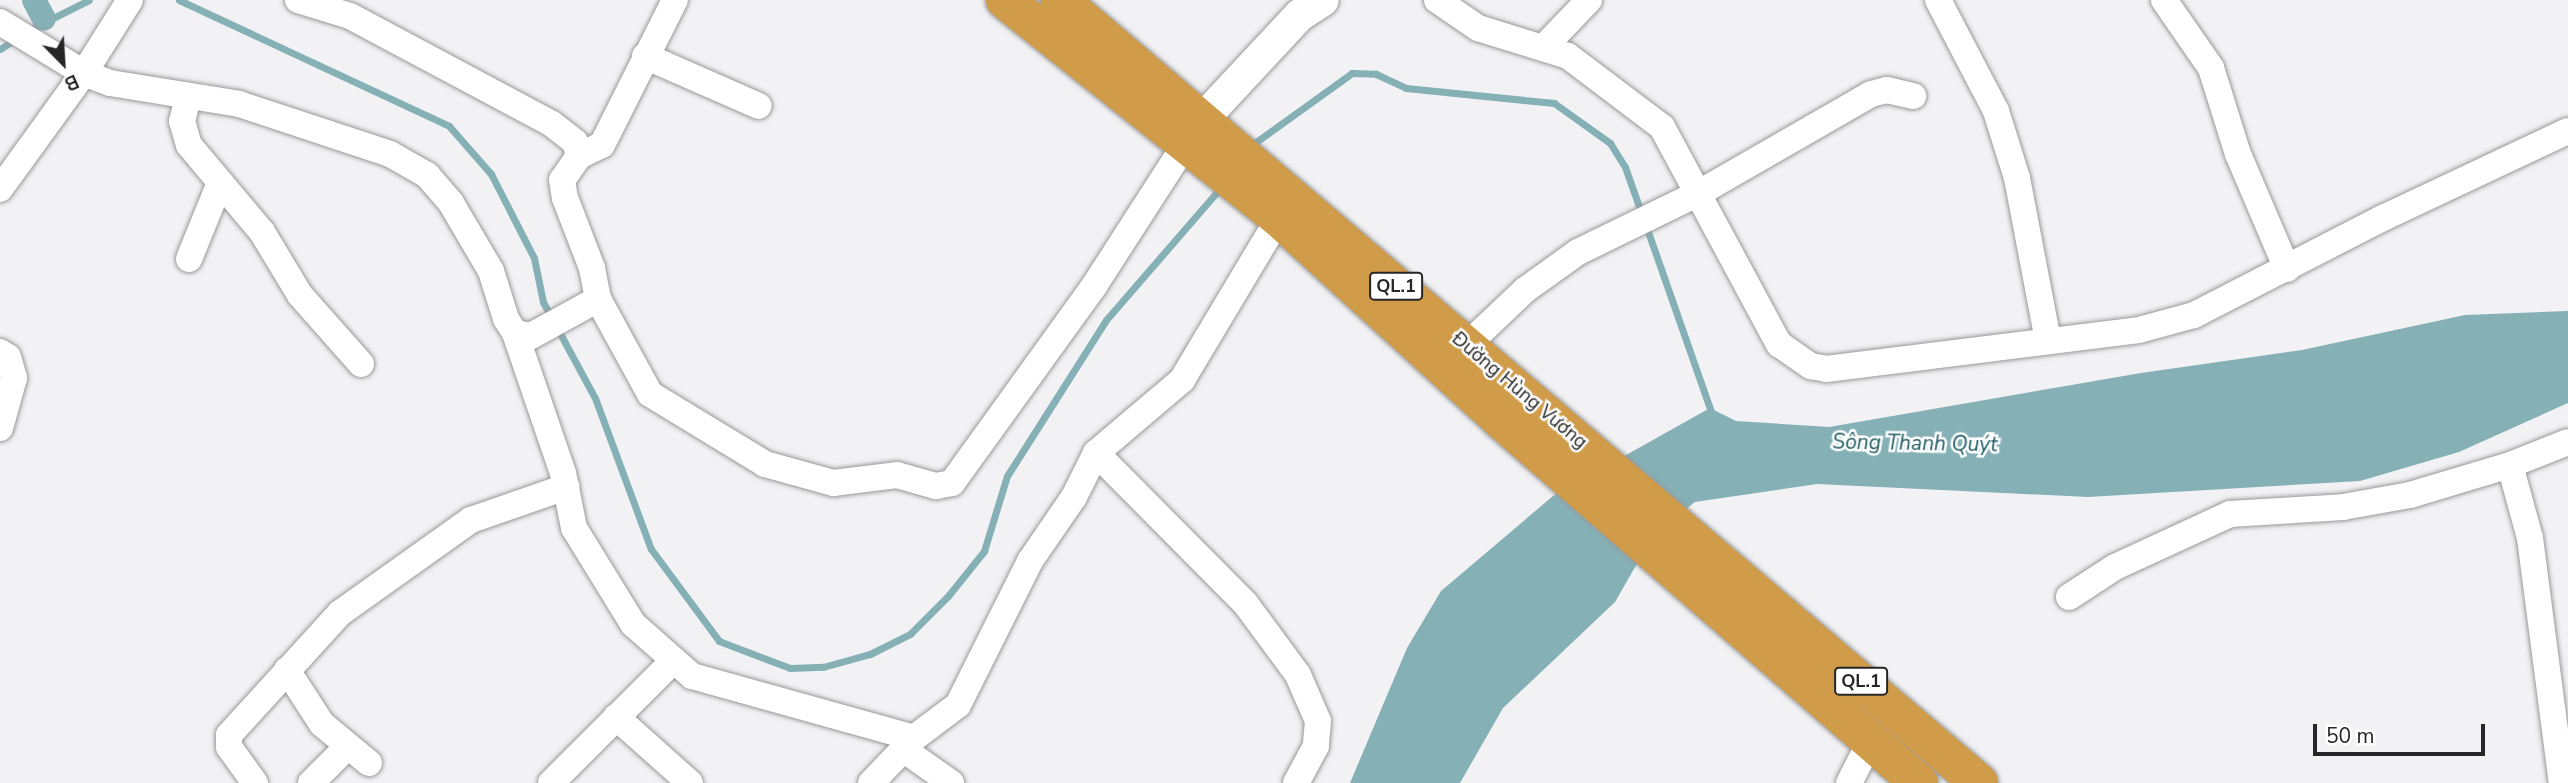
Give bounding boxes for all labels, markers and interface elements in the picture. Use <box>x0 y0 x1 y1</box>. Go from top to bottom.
north arrow <box>28 28 98 98</box>
text: B <box>60 68 83 97</box>
road number: QL.1 <box>1368 272 1424 300</box>
street label: Đường Hùng Vương <box>1447 328 1591 454</box>
water label: Sông Thanh Quýt <box>1832 429 1998 457</box>
road number: QL.1 <box>1833 666 1889 696</box>
scale bar <box>2316 710 2488 754</box>
text: 50 m <box>2326 722 2375 750</box>

